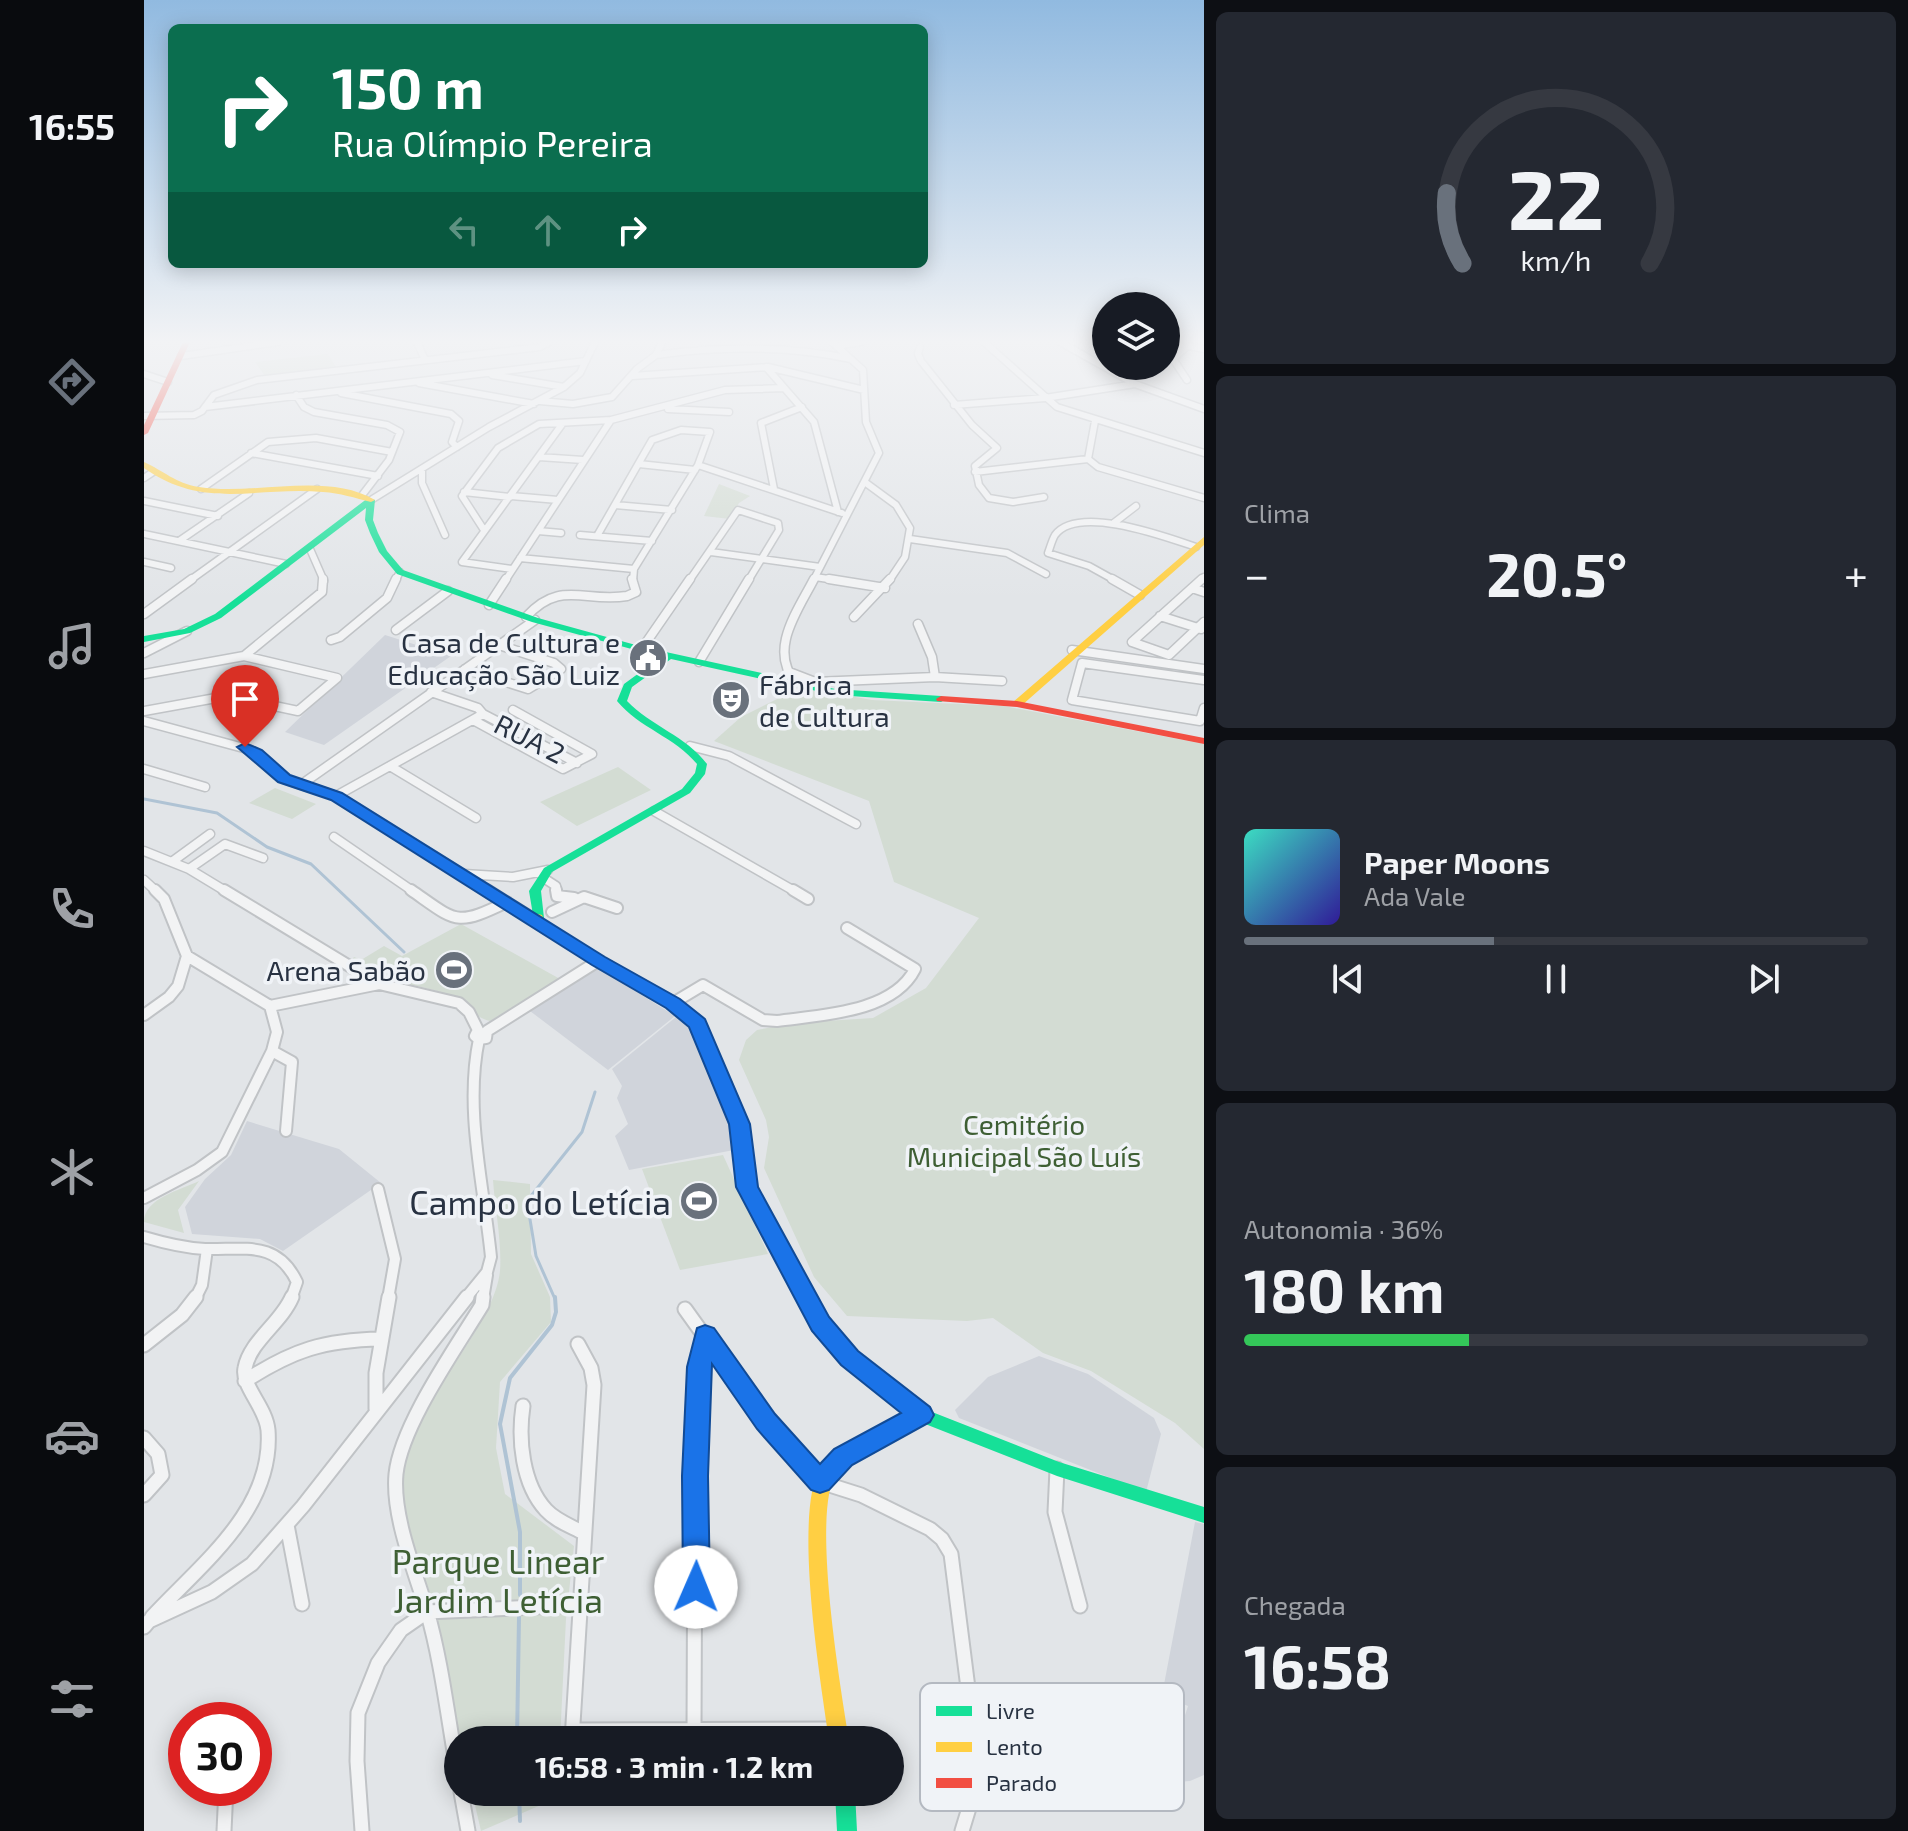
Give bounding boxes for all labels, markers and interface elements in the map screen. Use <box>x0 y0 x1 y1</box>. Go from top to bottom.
text: 150 m <box>332 53 484 120</box>
icon: right <box>200 56 304 160</box>
text: 16:55 <box>29 104 115 147</box>
text: Rua Olímpio Pereira <box>332 121 653 164</box>
text: 22 <box>1508 146 1604 246</box>
icon: left <box>442 208 486 252</box>
icon: ahead <box>526 208 570 252</box>
icon: right <box>610 208 654 252</box>
text: km/h <box>1521 242 1591 277</box>
map controls <box>1092 292 1180 380</box>
button: layers <box>1092 292 1180 380</box>
icon: directions <box>44 354 100 410</box>
text: Clima <box>1244 497 1310 528</box>
text: 20.5° <box>1486 537 1627 609</box>
text: − <box>1244 547 1270 600</box>
text: + <box>1844 547 1868 600</box>
icon: music <box>44 618 100 674</box>
place label: Casa de Cultura e Educação São Luiz <box>387 625 620 692</box>
public building icon: Casa de Cultura e Educação São Luiz <box>627 637 669 679</box>
pin <box>211 665 279 747</box>
place label: Fábrica de Cultura <box>759 667 890 733</box>
icon: arrive <box>223 677 267 721</box>
theatre icon: Fábrica de Cultura <box>710 679 752 721</box>
street label: RUA 2 <box>489 706 571 770</box>
text: Paper Moons <box>1364 844 1550 880</box>
text: Ada Vale <box>1364 880 1466 911</box>
icon: phone <box>44 881 100 937</box>
sports icon: Arena Sabão <box>433 949 475 991</box>
place label: Arena Sabão <box>266 953 426 987</box>
icon: previous <box>1326 957 1370 1001</box>
icon: pause <box>1534 957 1578 1001</box>
icon: next <box>1742 957 1786 1001</box>
park label: Cemitério Municipal São Luís <box>907 1107 1141 1173</box>
icon: climate <box>44 1144 100 1200</box>
sports icon: Campo do Letícia <box>678 1180 720 1222</box>
place label: Campo do Letícia <box>409 1181 671 1222</box>
text: Autonomia · 36% <box>1244 1213 1443 1244</box>
text: 180 km <box>1244 1253 1445 1325</box>
icon: car <box>44 1408 100 1464</box>
park label: Parque Linear Jardim Letícia <box>392 1540 605 1620</box>
position arrow <box>654 1545 738 1629</box>
text: Chegada <box>1244 1589 1346 1620</box>
text: 16:58 <box>1244 1629 1391 1701</box>
icon: filters <box>44 1671 100 1727</box>
legend <box>920 1683 1184 1811</box>
text: Livre <box>986 1697 1035 1723</box>
speed limit sign: 30 <box>168 1702 272 1806</box>
text: Lento <box>986 1733 1043 1759</box>
text: 16:58 · 3 min · 1.2 km <box>535 1748 813 1784</box>
text: Parado <box>986 1769 1057 1795</box>

